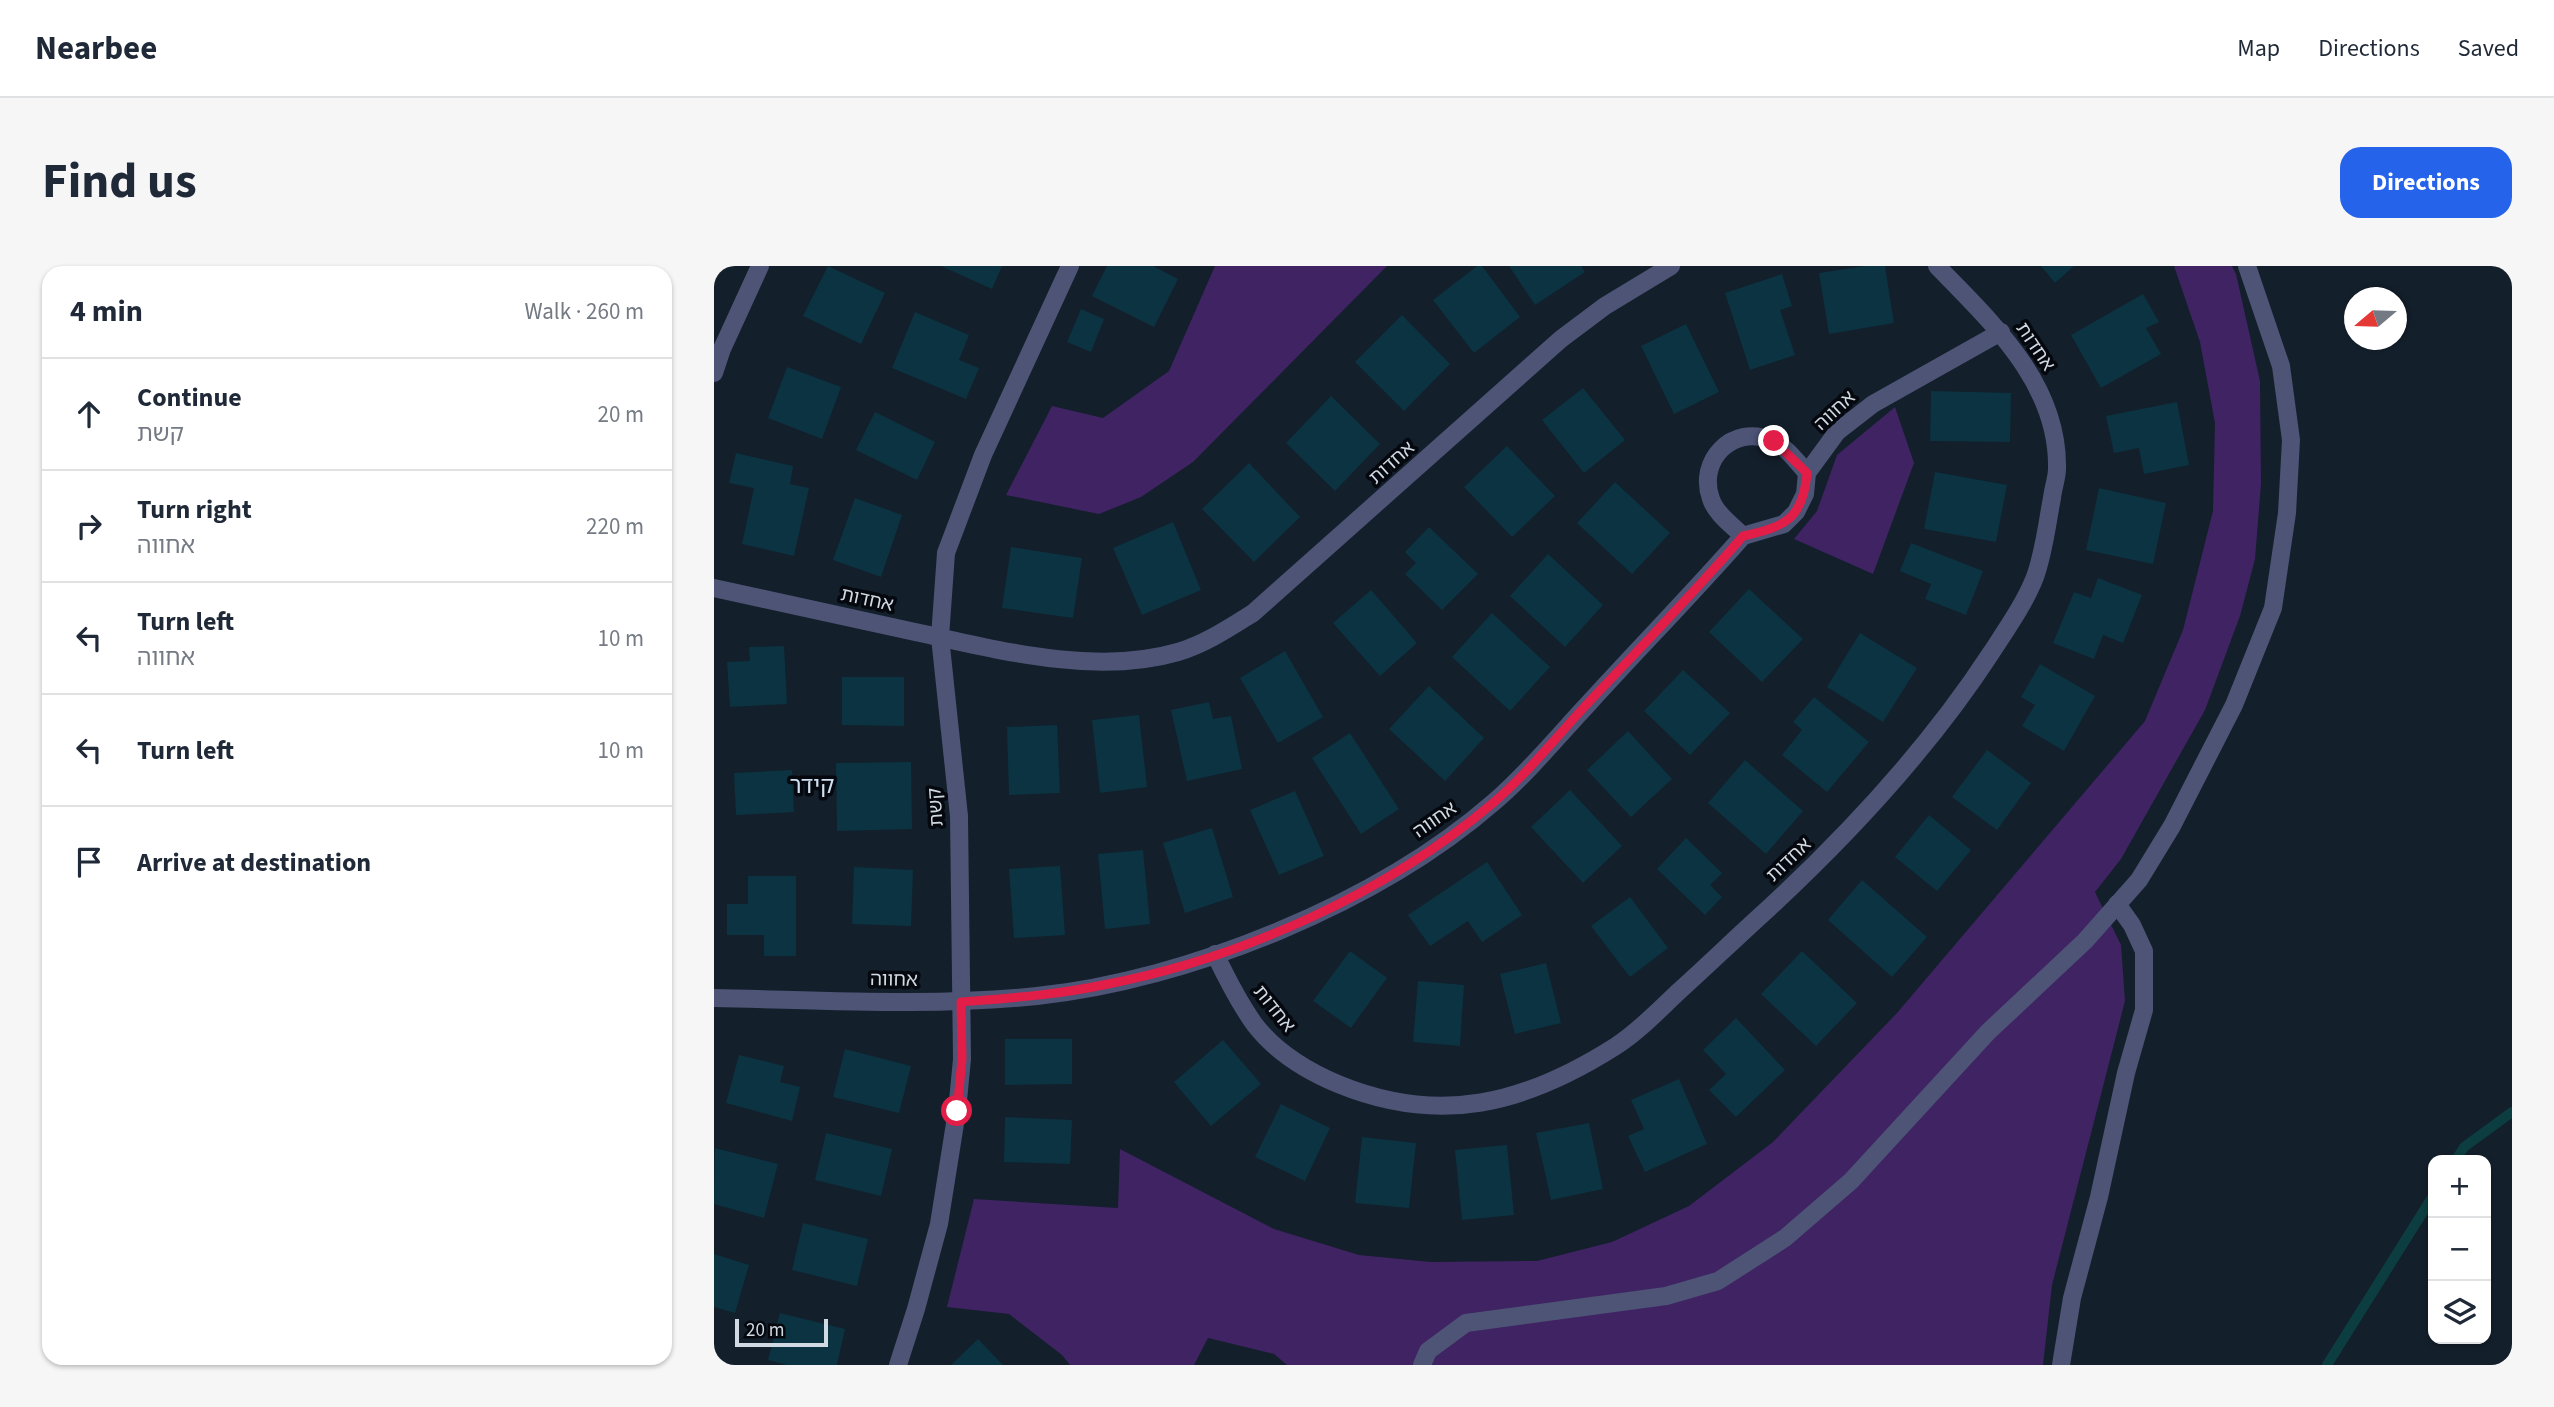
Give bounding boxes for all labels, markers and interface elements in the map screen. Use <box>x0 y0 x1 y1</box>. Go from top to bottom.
text: Nearbee <box>35 25 157 72</box>
text: Map <box>2237 31 2280 66</box>
text: Directions <box>2318 31 2420 66</box>
text: Saved <box>2458 31 2519 66</box>
text: Find us <box>42 147 197 217</box>
button: Directions <box>2340 147 2512 218</box>
north arrow <box>2344 287 2407 350</box>
text: 4 min <box>70 290 143 333</box>
text: Walk · 260 m <box>525 295 644 328</box>
street label: אחדות <box>2009 317 2061 377</box>
text: Continue <box>137 379 242 416</box>
street label: אחווה <box>1808 385 1862 437</box>
icon: ahead <box>70 395 108 433</box>
text: 20 m <box>597 398 644 431</box>
text: קשת <box>137 417 184 450</box>
route end <box>1758 425 1789 456</box>
street label: אחדות <box>1363 435 1421 491</box>
text: Turn right <box>137 491 252 528</box>
icon: right <box>70 507 108 545</box>
text: 220 m <box>586 510 644 543</box>
text: אחווה <box>137 529 195 562</box>
street label: אחדות <box>838 581 896 619</box>
text: Turn left <box>137 603 234 640</box>
icon: left <box>70 619 108 657</box>
text: 10 m <box>597 622 644 655</box>
text: אחווה <box>137 641 195 674</box>
icon: left <box>70 731 108 769</box>
text: Turn left <box>137 732 234 769</box>
text: 10 m <box>597 734 644 767</box>
district label: קידר <box>790 769 834 802</box>
street label: קשת <box>921 787 951 827</box>
street label: אחווה <box>1408 795 1462 845</box>
street label: אחדות <box>1760 832 1818 888</box>
icon: arrive <box>70 843 108 881</box>
text: Arrive at destination <box>137 844 371 881</box>
street label: אחווה <box>870 966 918 994</box>
street label: אחדות <box>1247 980 1301 1038</box>
route start <box>941 1095 972 1126</box>
map controls <box>2428 1155 2491 1344</box>
button: + <box>2428 1155 2491 1218</box>
button: − <box>2428 1218 2491 1281</box>
button: layers <box>2428 1281 2491 1344</box>
scale bar <box>735 1316 828 1348</box>
text: 20 m <box>746 1317 784 1344</box>

